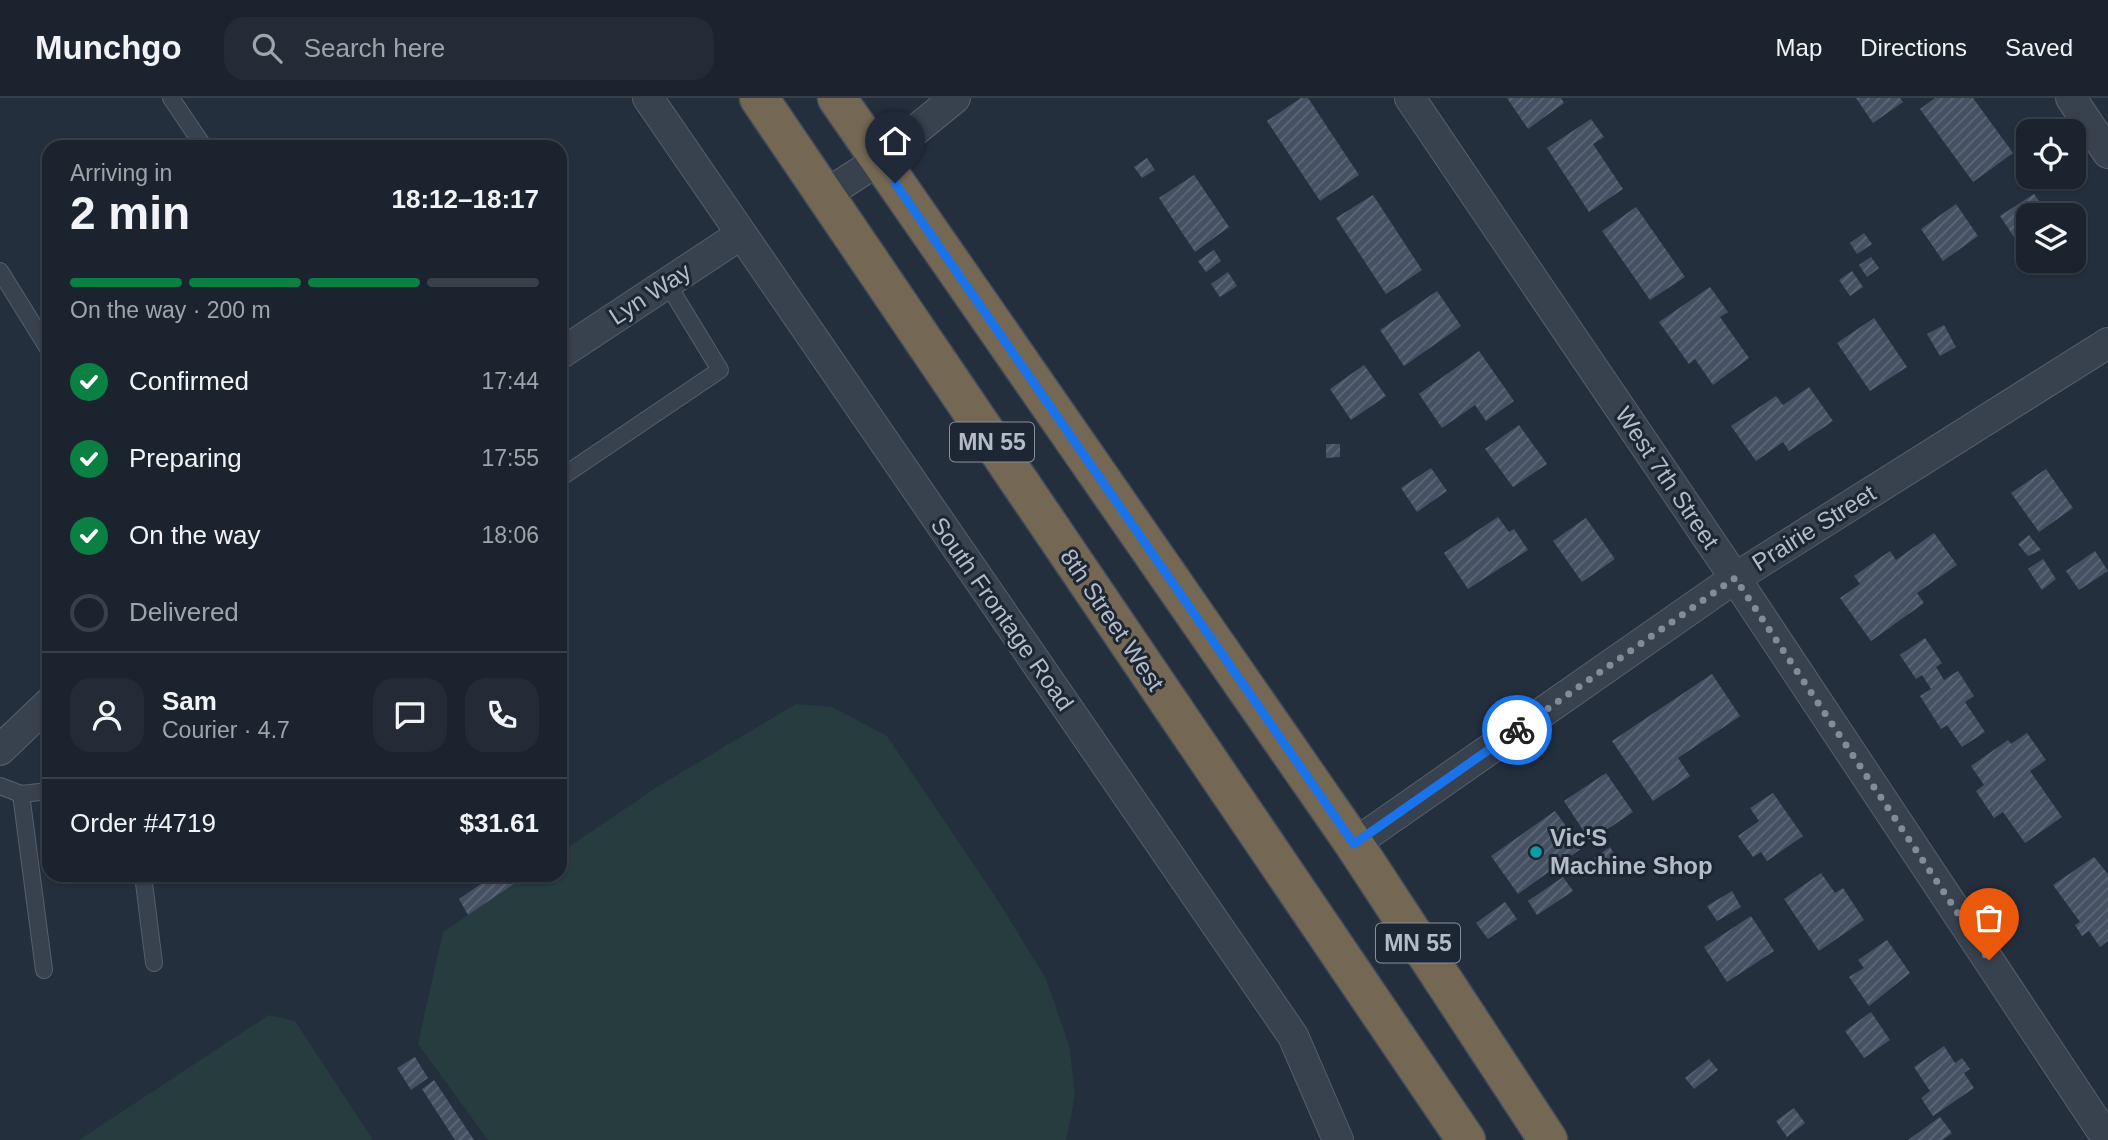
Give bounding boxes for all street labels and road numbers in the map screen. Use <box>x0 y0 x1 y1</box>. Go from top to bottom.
street label: Lyn Way <box>604 257 695 330</box>
street label: West 7th Street <box>1610 402 1725 554</box>
road number: MN 55 <box>950 422 1034 462</box>
street label: Prairie Street <box>1747 479 1881 576</box>
street label: South Frontage Road <box>926 512 1079 715</box>
street label: 8th Street West <box>1055 544 1170 696</box>
road number: MN 55 <box>1376 923 1460 962</box>

